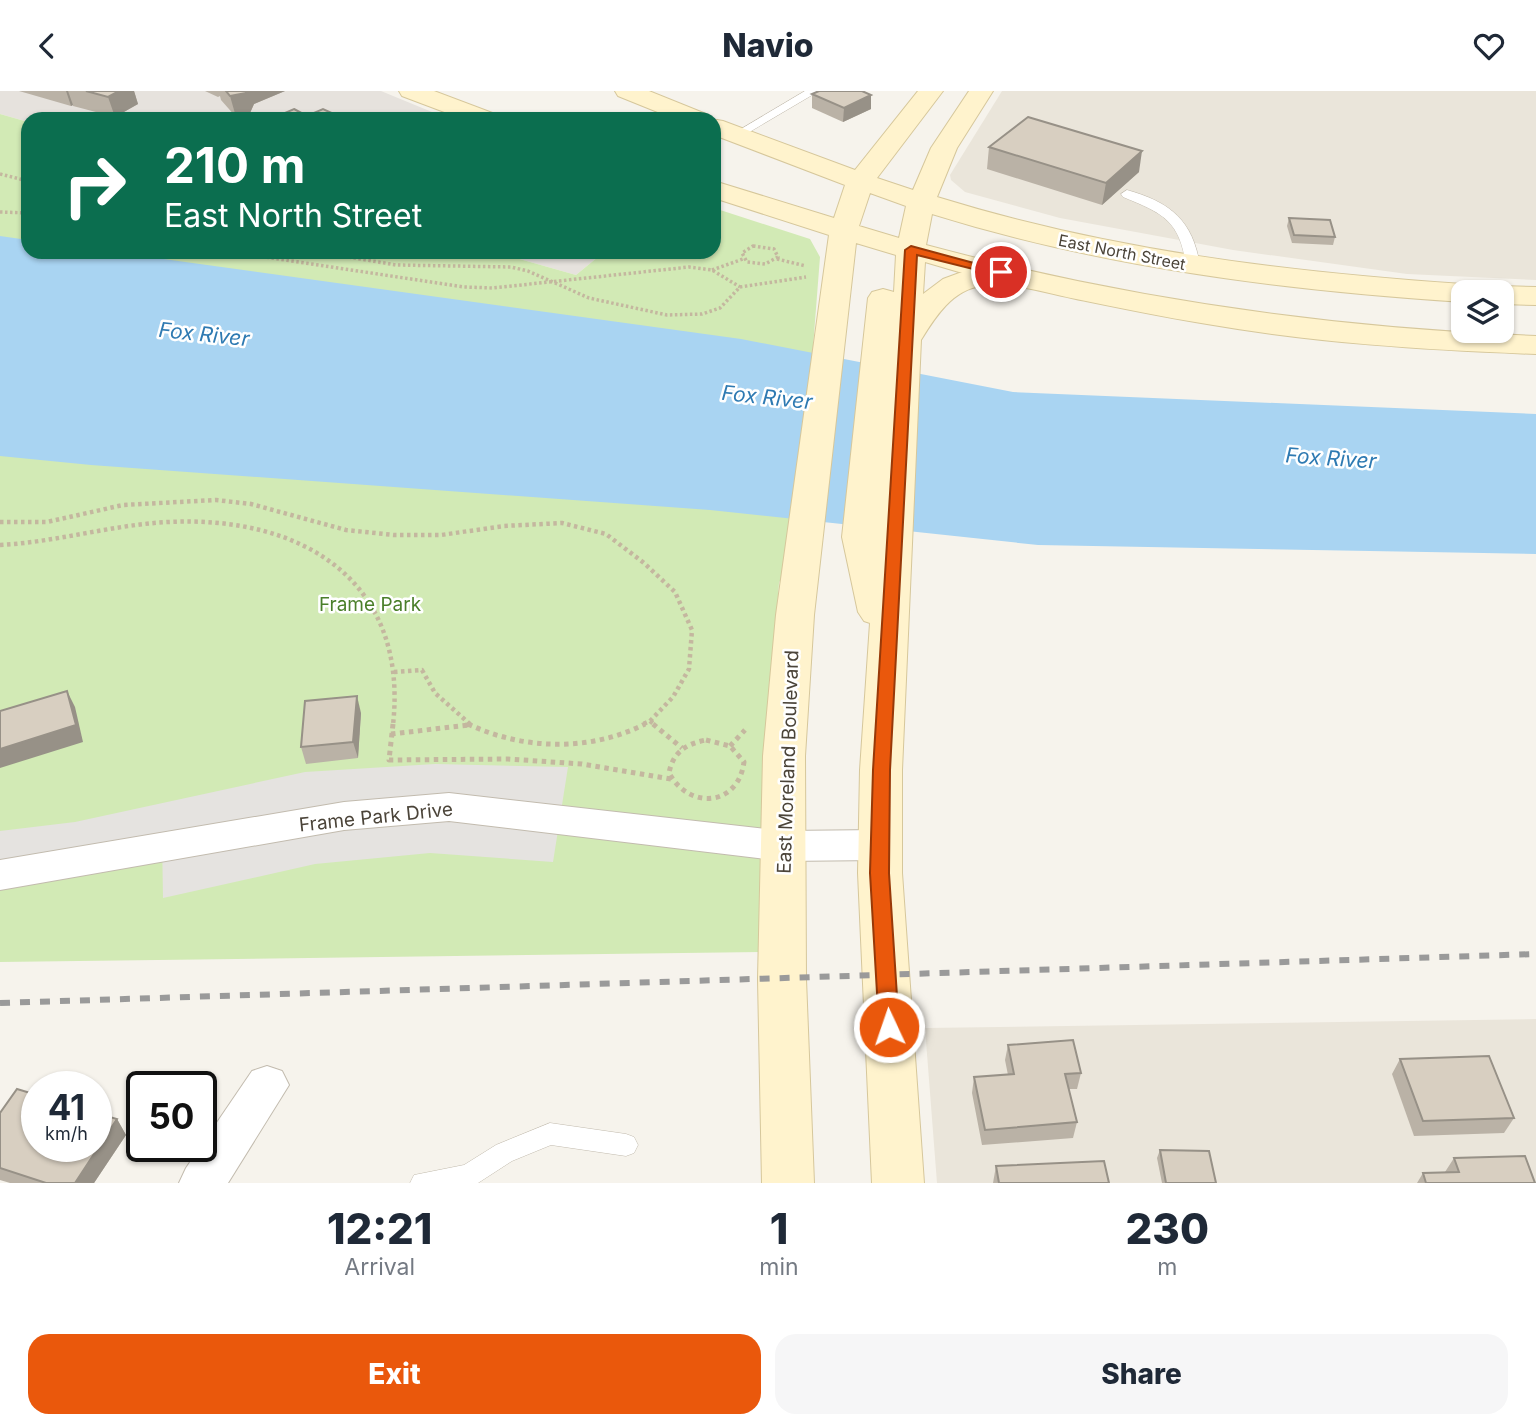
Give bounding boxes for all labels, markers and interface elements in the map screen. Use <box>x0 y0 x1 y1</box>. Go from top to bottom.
text: Navio <box>722 26 814 65</box>
icon: back <box>28 27 66 65</box>
icon: heart <box>1470 27 1508 65</box>
text: 210 m <box>164 136 305 195</box>
icon: right <box>49 140 140 231</box>
text: East North Street <box>164 196 422 235</box>
street label: East North Street <box>1057 230 1187 274</box>
pin <box>971 242 1031 302</box>
icon: arrive <box>982 253 1020 291</box>
map controls <box>1451 280 1514 343</box>
button: layers <box>1451 280 1514 343</box>
water label: Fox River <box>157 317 252 351</box>
water label: Fox River <box>720 380 815 414</box>
water label: Fox River <box>1285 442 1378 474</box>
park label: Frame Park <box>319 593 422 616</box>
street label: East Moreland Boulevard <box>773 650 803 874</box>
street label: Frame Park Drive <box>298 797 454 837</box>
position arrow <box>852 990 926 1064</box>
speed limit sign: 50 <box>126 1071 217 1162</box>
text: 41 <box>48 1086 85 1128</box>
text: km/h <box>45 1123 88 1144</box>
text: 12:21 <box>327 1203 432 1254</box>
text: 1 <box>770 1203 788 1254</box>
text: 230 <box>1126 1203 1209 1254</box>
text: Arrival <box>344 1253 415 1281</box>
text: min <box>759 1253 799 1281</box>
text: m <box>1157 1253 1177 1281</box>
button: Exit <box>28 1334 761 1414</box>
button: Share <box>775 1334 1508 1414</box>

